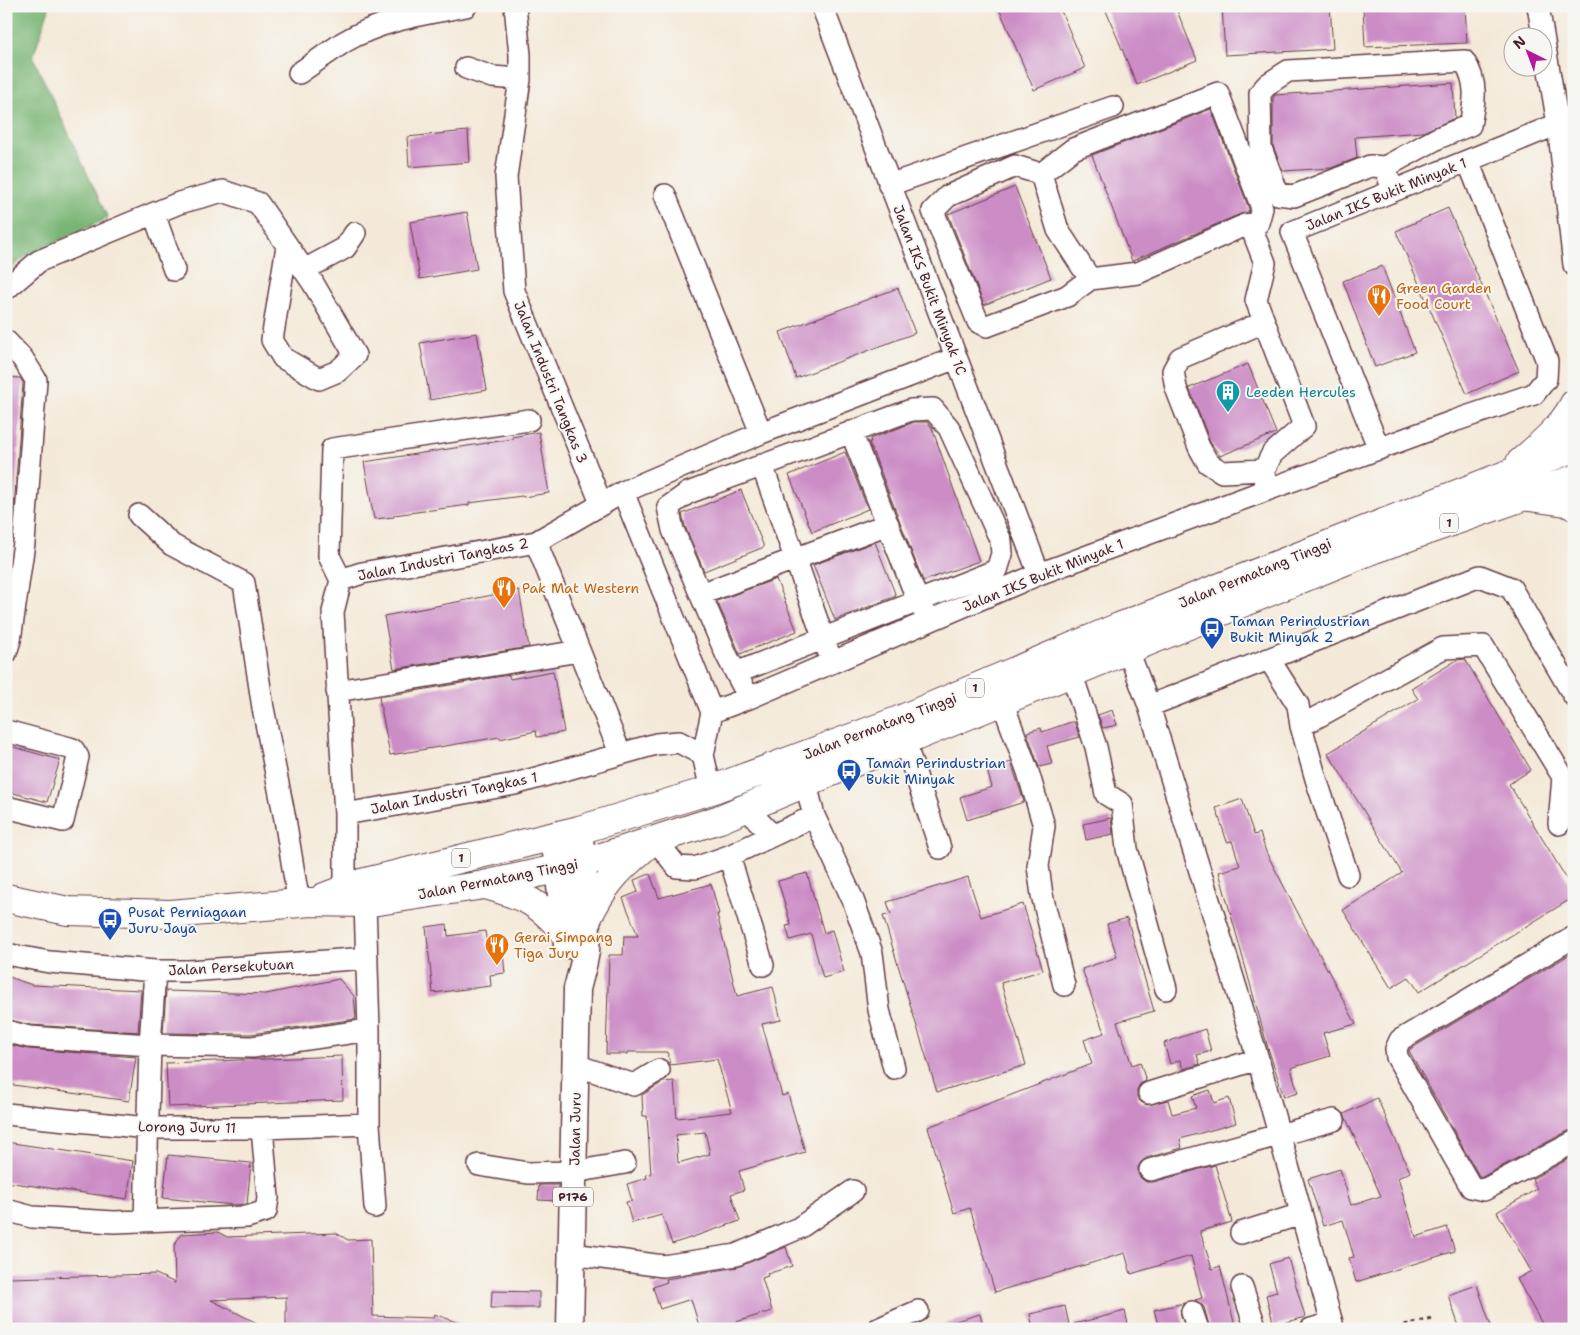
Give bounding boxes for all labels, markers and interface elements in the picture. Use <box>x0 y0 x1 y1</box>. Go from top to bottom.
north arrow <box>1502 28 1552 78</box>
text: N <box>1509 32 1529 53</box>
street label: Jalan IKS Bukit Minyak 1 <box>1303 153 1469 235</box>
street label: Jalan IKS Bukit Minyak 1C <box>889 203 971 377</box>
place label: Green Garden Food Court <box>1396 279 1492 313</box>
restaurant icon: Green Garden Food Court <box>1366 283 1392 317</box>
street label: Jalan Industri Tangkas 3 <box>510 298 592 466</box>
building icon: Leeden Hercules <box>1215 379 1241 413</box>
place label: Leeden Hercules <box>1246 383 1356 401</box>
road number: 1 <box>1440 514 1458 532</box>
street label: Jalan Industri Tangkas 2 <box>356 534 530 584</box>
street label: Jalan IKS Bukit Minyak 1 <box>960 534 1126 616</box>
street label: Jalan Permatang Tinggi <box>1176 534 1334 612</box>
restaurant icon: Pak Mat Western <box>491 575 517 609</box>
place label: Pak Mat Western <box>522 579 640 597</box>
place label: Taman Perindustrian Bukit Minyak 2 <box>1230 612 1370 646</box>
bus stop icon: Taman Perindustrian Bukit Minyak 2 <box>1199 616 1225 650</box>
road number: 1 <box>966 678 984 698</box>
street label: Jalan Permatang Tinggi <box>801 688 959 764</box>
place label: Taman Perindustrian Bukit Minyak <box>866 754 1006 788</box>
bus stop icon: Taman Perindustrian Bukit Minyak <box>836 758 862 792</box>
street label: Jalan Industri Tangkas 1 <box>369 768 539 818</box>
road number: 1 <box>452 848 470 868</box>
street label: Jalan Permatang Tinggi <box>416 855 580 903</box>
place label: Pusat Perniagaan Juru Jaya <box>128 903 247 937</box>
bus stop icon: Pusat Perniagaan Juru Jaya <box>97 907 123 941</box>
place label: Gerai Simpang Tiga Juru <box>514 928 613 962</box>
restaurant icon: Gerai Simpang Tiga Juru <box>484 932 510 966</box>
street label: Jalan Persekutuan <box>168 955 295 979</box>
street label: Jalan Juru <box>565 1092 585 1166</box>
street label: Lorong Juru 11 <box>138 1117 236 1137</box>
road number: P176 <box>553 1188 593 1206</box>

